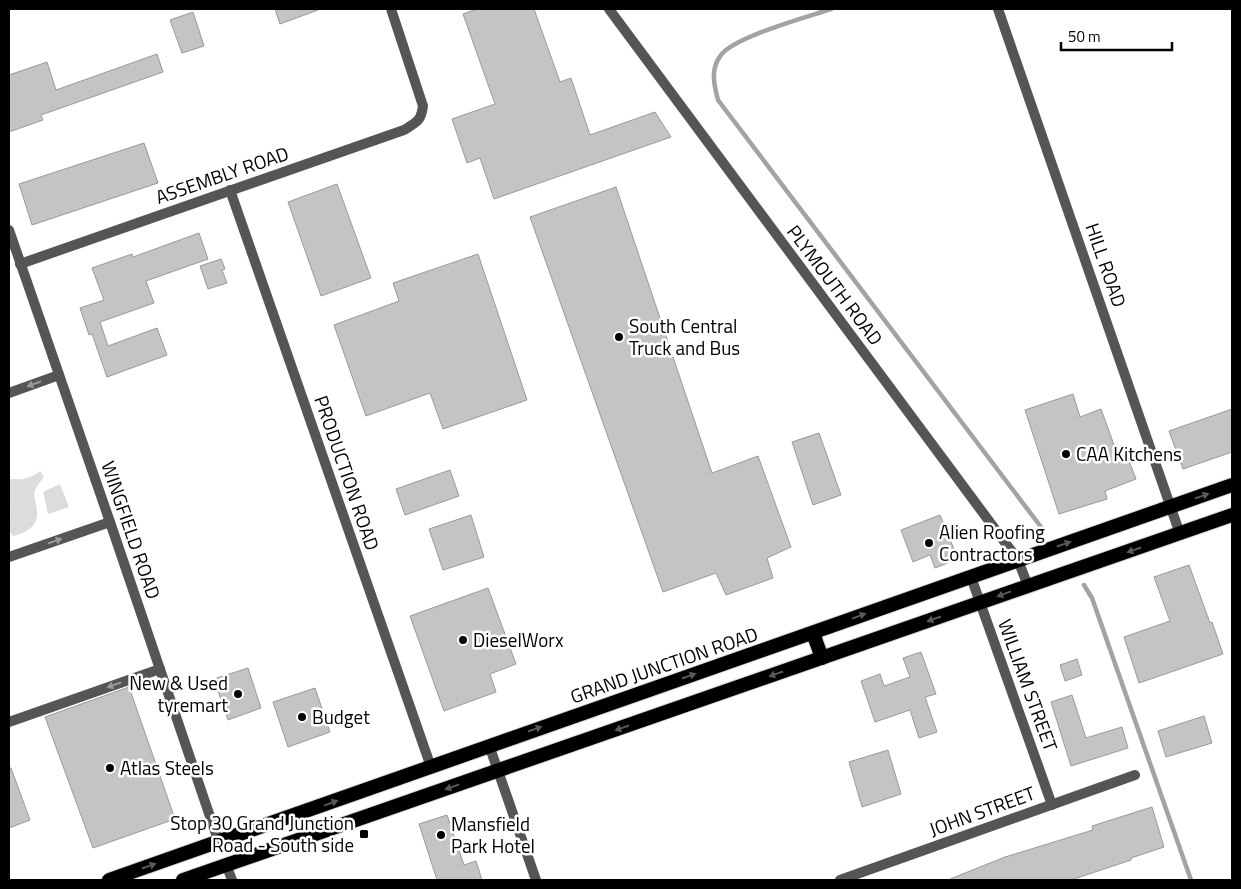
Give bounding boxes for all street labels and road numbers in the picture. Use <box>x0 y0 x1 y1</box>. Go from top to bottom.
street label: ASSEMBLY ROAD <box>151 138 292 211</box>
street label: PLYMOUTH ROAD <box>780 218 890 351</box>
street label: HILL ROAD <box>1079 219 1134 311</box>
street label: PRODUCTION ROAD <box>307 391 388 554</box>
street label: WINGFIELD ROAD <box>94 457 169 603</box>
street label: WILLIAM STREET <box>991 615 1066 755</box>
street label: GRAND JUNCTION ROAD <box>566 619 762 710</box>
street label: JOHN STREET <box>925 778 1039 843</box>

